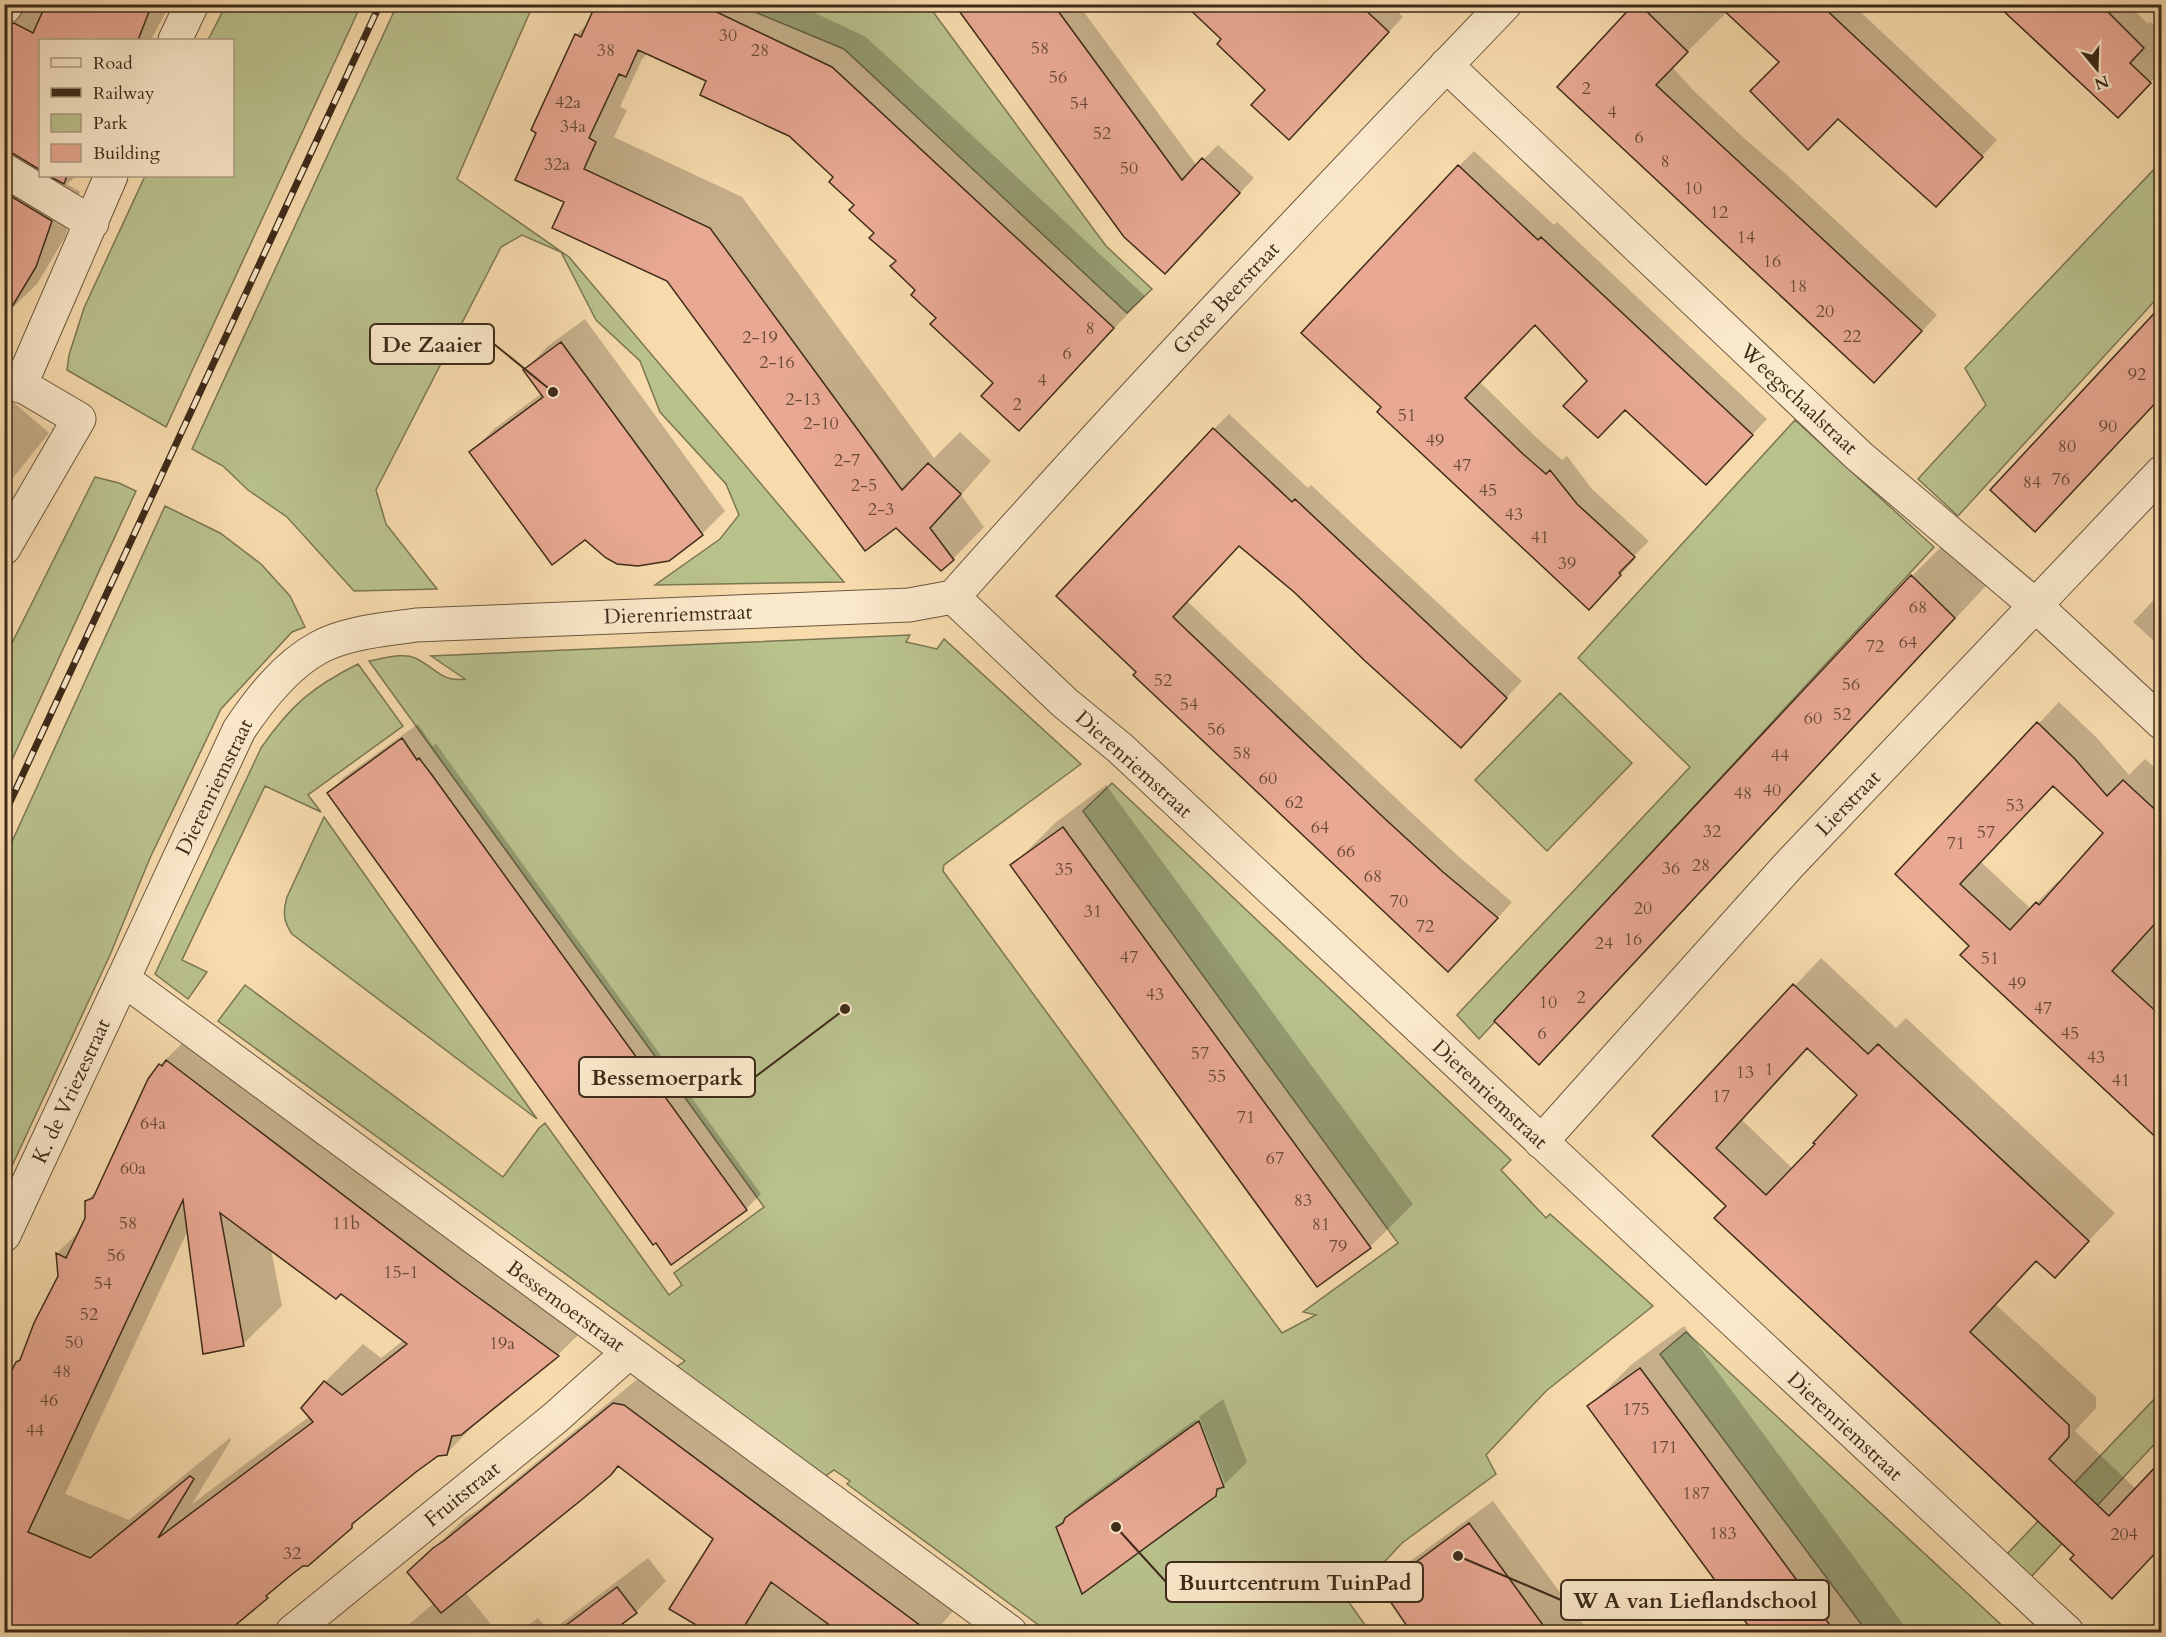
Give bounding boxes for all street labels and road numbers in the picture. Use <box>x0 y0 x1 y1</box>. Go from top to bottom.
street label: Grote Beerstraat <box>1166 235 1287 361</box>
street label: Weegschaalstraat <box>1733 336 1864 462</box>
street label: Dierenriemstraat <box>603 597 753 632</box>
street label: Dierenriemstraat <box>1069 704 1199 825</box>
street label: Dierenriemstraat <box>169 714 260 860</box>
street label: Lierstraat <box>1809 764 1887 843</box>
street label: K. de Vriezestraat <box>25 1014 118 1168</box>
street label: Dierenriemstraat <box>1425 1033 1554 1156</box>
street label: Bessemoerstraat <box>501 1254 631 1359</box>
street label: Dierenriemstraat <box>1780 1365 1909 1488</box>
street label: Fruitstraat <box>418 1455 507 1534</box>

